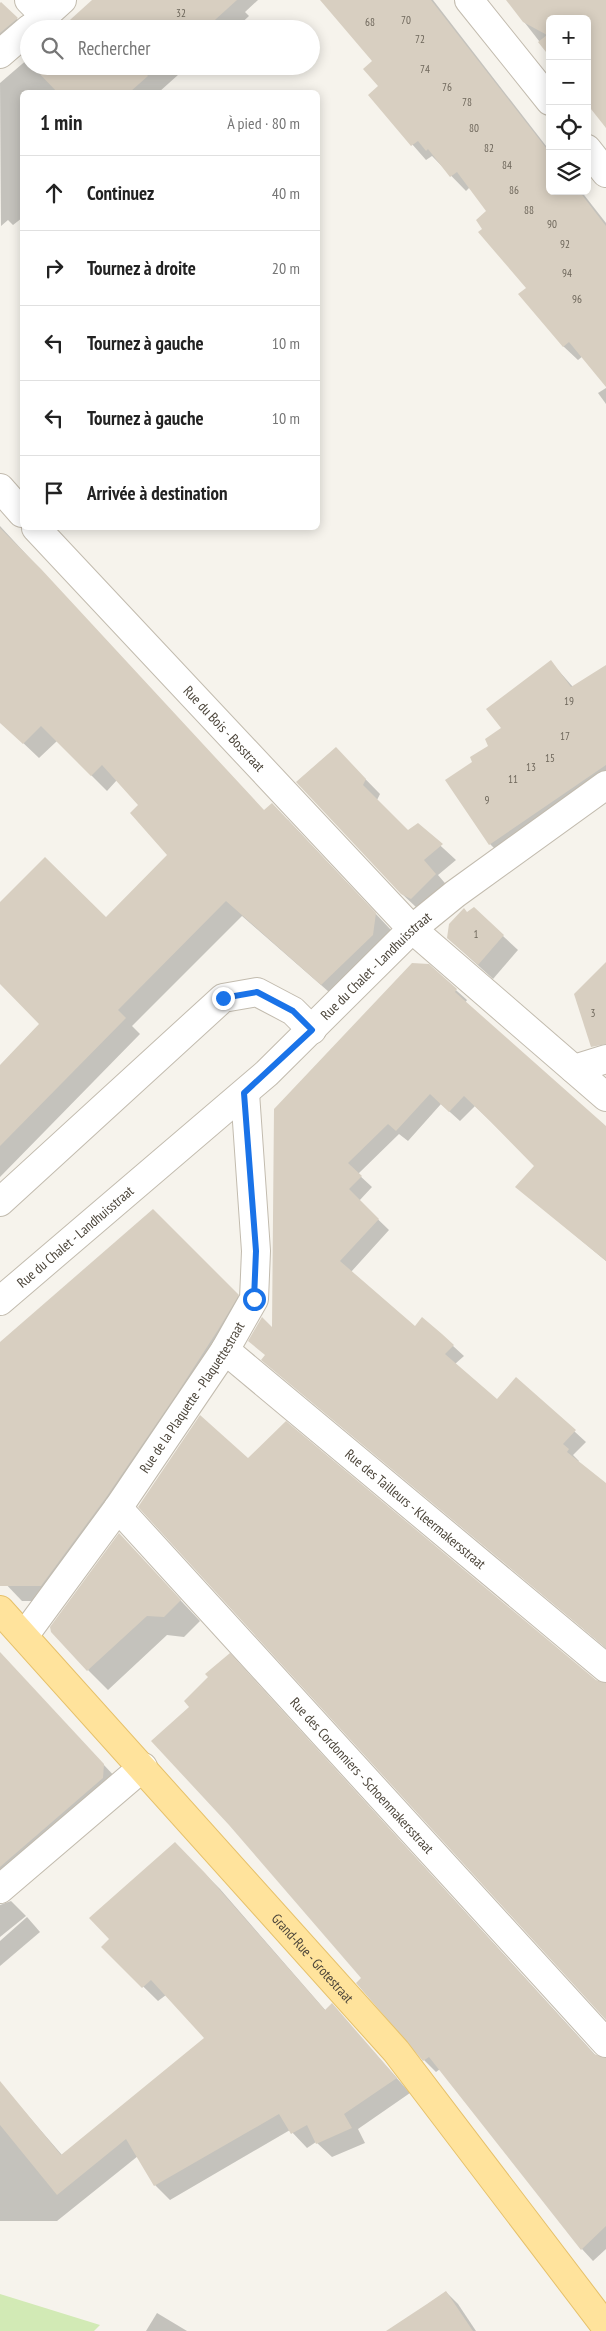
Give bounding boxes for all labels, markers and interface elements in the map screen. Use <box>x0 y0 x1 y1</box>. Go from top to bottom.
house number: 32 <box>176 6 186 20</box>
house number: 70 <box>401 13 411 27</box>
house number: 68 <box>365 15 375 29</box>
map controls <box>546 15 591 195</box>
button: + <box>546 15 591 60</box>
search box <box>20 20 320 75</box>
house number: 72 <box>415 32 425 46</box>
icon: search <box>38 34 66 62</box>
text: Rechercher <box>78 36 150 60</box>
button: − <box>546 60 591 105</box>
house number: 74 <box>420 62 430 76</box>
house number: 76 <box>442 80 452 94</box>
house number: 78 <box>462 95 472 109</box>
button: locate <box>546 105 591 150</box>
text: 1 min <box>40 109 82 136</box>
text: À pied · 80 m <box>227 113 300 133</box>
house number: 80 <box>469 121 479 135</box>
house number: 82 <box>484 141 494 155</box>
button: layers <box>546 150 591 195</box>
house number: 84 <box>502 158 512 172</box>
icon: ahead <box>40 179 68 207</box>
text: Continuez <box>87 181 154 205</box>
text: 40 m <box>272 183 300 203</box>
house number: 86 <box>509 183 519 197</box>
house number: 88 <box>524 203 534 217</box>
house number: 90 <box>547 217 557 231</box>
house number: 92 <box>560 237 570 251</box>
icon: right <box>40 254 68 282</box>
text: Tournez à droite <box>87 256 196 280</box>
text: 20 m <box>272 258 300 278</box>
house number: 94 <box>562 266 572 280</box>
house number: 96 <box>572 292 582 306</box>
icon: left <box>40 329 68 357</box>
text: Tournez à gauche <box>87 331 204 355</box>
text: 10 m <box>272 333 300 353</box>
icon: left <box>40 404 68 432</box>
text: Tournez à gauche <box>87 406 204 430</box>
text: 10 m <box>272 408 300 428</box>
icon: arrive <box>40 479 68 507</box>
text: Arrivée à destination <box>87 481 228 505</box>
street label: Rue du Bois - Bosstraat <box>180 682 269 775</box>
house number: 19 <box>564 694 574 708</box>
house number: 17 <box>560 729 570 743</box>
house number: 15 <box>545 751 555 765</box>
house number: 13 <box>526 760 536 774</box>
house number: 11 <box>508 772 518 786</box>
house number: 9 <box>485 793 490 807</box>
street label: Rue du Chalet - Landhuisstraat <box>317 908 435 1024</box>
house number: 1 <box>474 927 479 941</box>
route end <box>212 987 235 1010</box>
house number: 3 <box>591 1006 596 1020</box>
street label: Rue du Chalet - Landhuisstraat <box>13 1182 137 1292</box>
route start <box>243 1288 266 1311</box>
street label: Rue de la Plaquette - Plaquettestraat <box>135 1318 248 1476</box>
street label: Rue des Tailleurs - Kleermakersstraat <box>341 1445 490 1573</box>
street label: Rue des Cordonniers - Schoenmakersstraat <box>286 1694 438 1857</box>
street label: Grand-Rue - Grotestraat <box>268 1910 358 2007</box>

